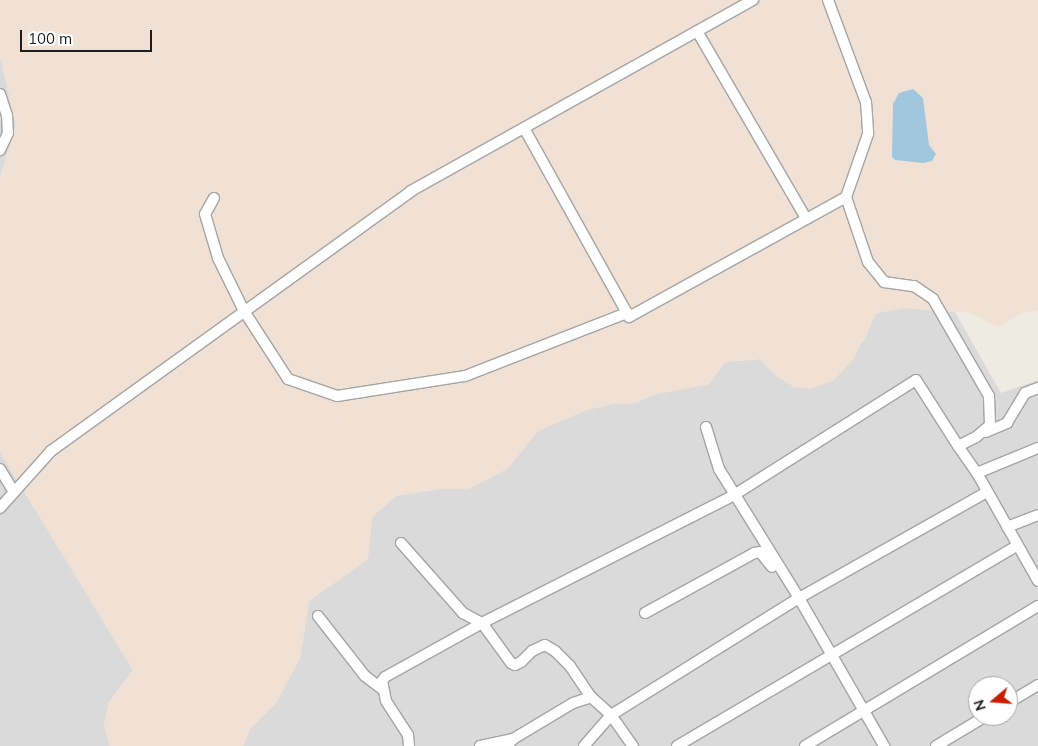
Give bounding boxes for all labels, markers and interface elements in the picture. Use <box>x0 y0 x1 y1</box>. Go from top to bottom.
scale bar <box>22 20 155 52</box>
text: 100 m <box>28 29 72 48</box>
north arrow <box>968 676 1018 726</box>
text: N <box>969 698 990 713</box>

